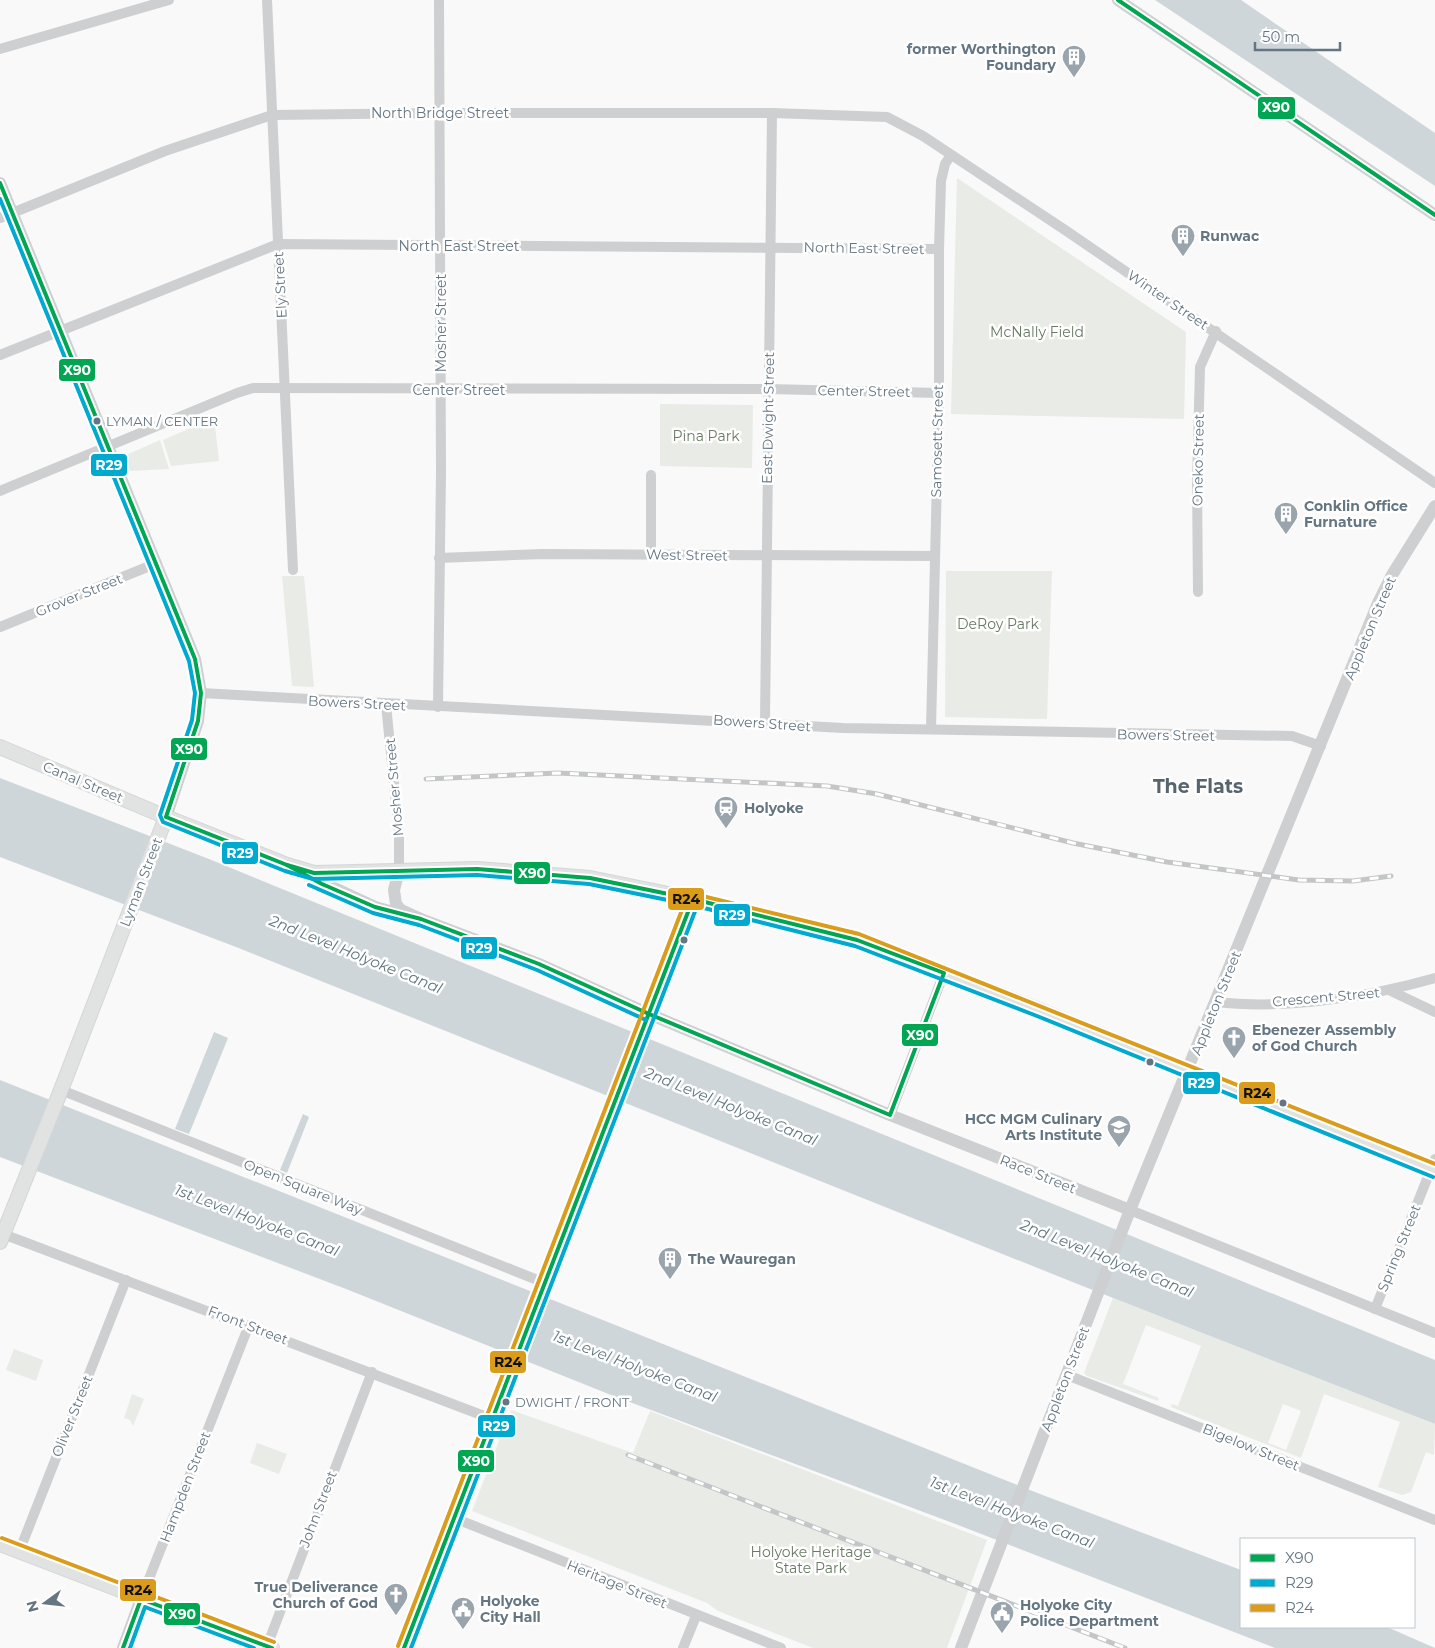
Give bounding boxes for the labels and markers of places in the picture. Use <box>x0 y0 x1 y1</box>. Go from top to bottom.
place label: former Worthington Foundary <box>907 40 1057 74</box>
building icon: former Worthington Foundary <box>1061 44 1087 78</box>
building icon: Runwac <box>1170 223 1196 257</box>
place label: Runwac <box>1200 227 1260 245</box>
place label: LYMAN / CENTER <box>106 413 218 429</box>
marker: LYMAN / CENTER <box>92 416 102 426</box>
place label: Conklin Office Furnature <box>1304 497 1408 531</box>
building icon: Conklin Office Furnature <box>1273 501 1299 535</box>
station icon: Holyoke <box>713 795 739 829</box>
place label: Holyoke <box>744 799 804 817</box>
unlabelled marker <box>679 935 689 945</box>
place label: Ebenezer Assembly of God Church <box>1252 1021 1397 1055</box>
church icon: Ebenezer Assembly of God Church <box>1221 1025 1247 1059</box>
unlabelled marker <box>1145 1057 1155 1067</box>
unlabelled marker <box>1278 1098 1288 1108</box>
place label: HCC MGM Culinary Arts Institute <box>965 1110 1103 1144</box>
school or university icon: HCC MGM Culinary Arts Institute <box>1106 1114 1132 1148</box>
building icon: The Wauregan <box>657 1246 683 1280</box>
place label: The Wauregan <box>688 1250 796 1268</box>
place label: DWIGHT / FRONT <box>515 1394 630 1410</box>
marker: DWIGHT / FRONT <box>501 1397 511 1407</box>
place label: True Deliverance Church of God <box>254 1578 378 1612</box>
church icon: True Deliverance Church of God <box>383 1582 409 1616</box>
place label: Holyoke City Hall <box>480 1592 541 1626</box>
public building icon: Holyoke City Hall <box>450 1596 476 1630</box>
place label: Holyoke City Police Department <box>1020 1596 1159 1630</box>
public building icon: Holyoke City Police Department <box>989 1600 1015 1634</box>

